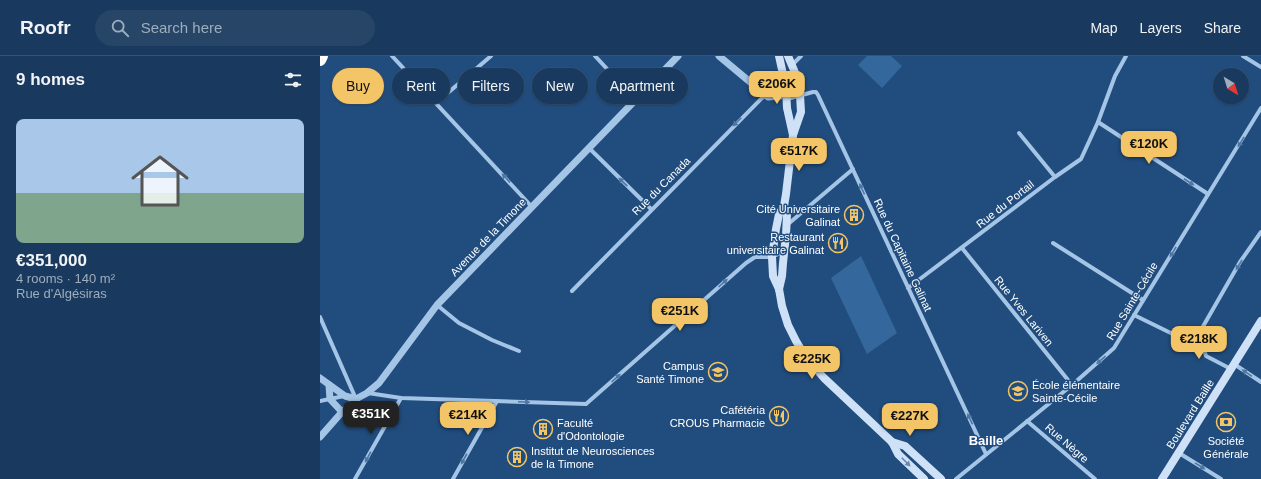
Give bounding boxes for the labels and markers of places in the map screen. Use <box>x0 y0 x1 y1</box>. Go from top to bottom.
pin: €206K <box>749 71 805 105</box>
pin: €120K <box>1121 131 1177 165</box>
pin: €517K <box>771 138 827 172</box>
place label: Cité Universitaire Galinat <box>756 203 840 228</box>
building icon: Cité Universitaire Galinat <box>843 204 865 226</box>
place label: Restaurant universitaire Galinat <box>727 231 824 256</box>
restaurant icon: Restaurant universitaire Galinat <box>827 232 849 254</box>
pin: €251K <box>652 298 708 332</box>
pin: €218K <box>1171 326 1227 360</box>
pin: €225K <box>784 346 840 380</box>
place label: Campus Santé Timone <box>636 360 704 385</box>
school or university icon: Campus Santé Timone <box>707 361 729 383</box>
place label: École élémentaire Sainte-Cécile <box>1032 379 1120 404</box>
school or university icon: École élémentaire Sainte-Cécile <box>1007 380 1029 402</box>
pin: €351K <box>343 401 399 435</box>
pin: €214K <box>440 402 496 436</box>
pin: €227K <box>882 403 938 437</box>
place label: Cafétéria CROUS Pharmacie <box>670 404 766 429</box>
restaurant icon: Cafétéria CROUS Pharmacie <box>768 405 790 427</box>
bank icon: Société Générale <box>1215 411 1237 433</box>
place label: Faculté d'Odontologie <box>557 417 625 442</box>
building icon: Faculté d'Odontologie <box>532 418 554 440</box>
place label: Société Générale <box>1203 435 1249 460</box>
place label: Institut de Neurosciences de la Timone <box>531 445 655 470</box>
building icon: Institut de Neurosciences de la Timone <box>506 446 528 468</box>

